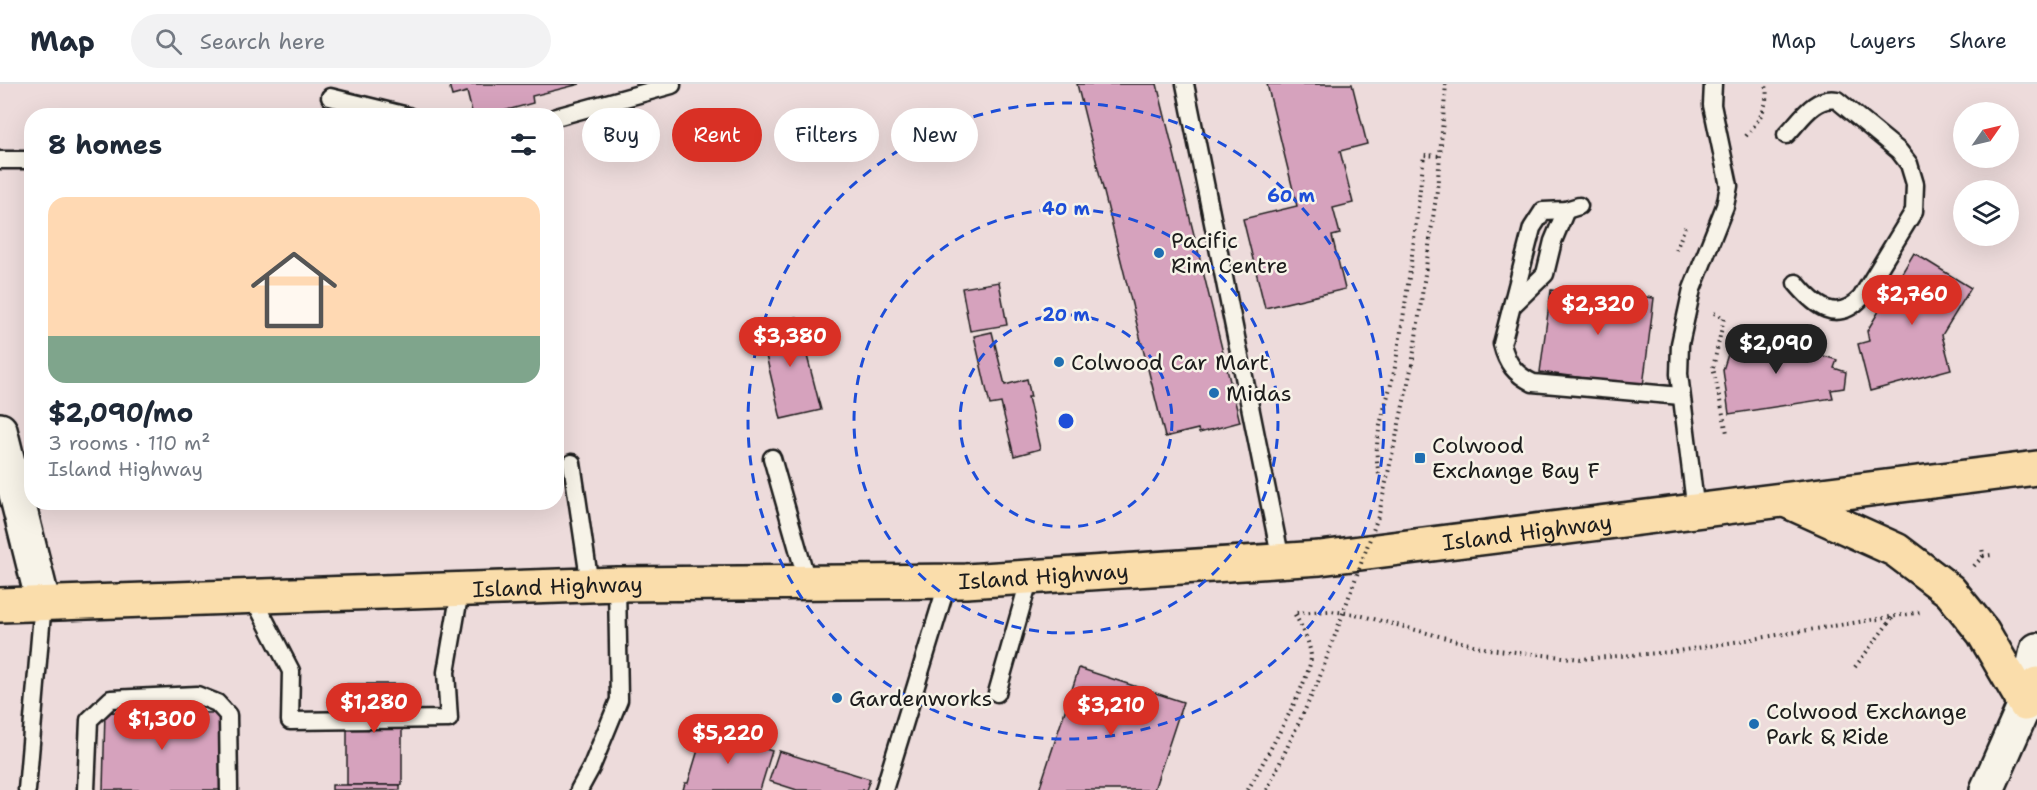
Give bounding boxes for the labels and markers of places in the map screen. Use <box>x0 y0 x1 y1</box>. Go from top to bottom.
place label: Pacific Rim Centre <box>1171 226 1288 280</box>
marker: Pacific Rim Centre <box>1152 246 1166 260</box>
pin: $2,760 <box>1863 275 1961 326</box>
pin: $2,320 <box>1549 285 1647 336</box>
pin: $3,380 <box>741 317 839 368</box>
pin: $2,090 <box>1727 324 1825 375</box>
place label: Colwood Car Mart <box>1071 348 1269 377</box>
marker: Colwood Car Mart <box>1052 355 1066 369</box>
place label: Midas <box>1226 379 1292 408</box>
marker: Midas <box>1207 386 1221 400</box>
centre of rings <box>1056 411 1076 431</box>
place label: Colwood Exchange Bay F <box>1432 431 1600 485</box>
marker: Colwood Exchange Bay F <box>1413 451 1427 465</box>
pin: $1,280 <box>325 683 423 734</box>
place label: Gardenworks <box>849 684 992 713</box>
pin: $3,210 <box>1062 686 1160 737</box>
marker: Gardenworks <box>830 691 844 705</box>
place label: Colwood Exchange Park & Ride <box>1766 697 1967 751</box>
pin: $1,300 <box>113 700 211 751</box>
pin: $5,220 <box>679 714 777 765</box>
marker: Colwood Exchange Park & Ride <box>1747 717 1761 731</box>

